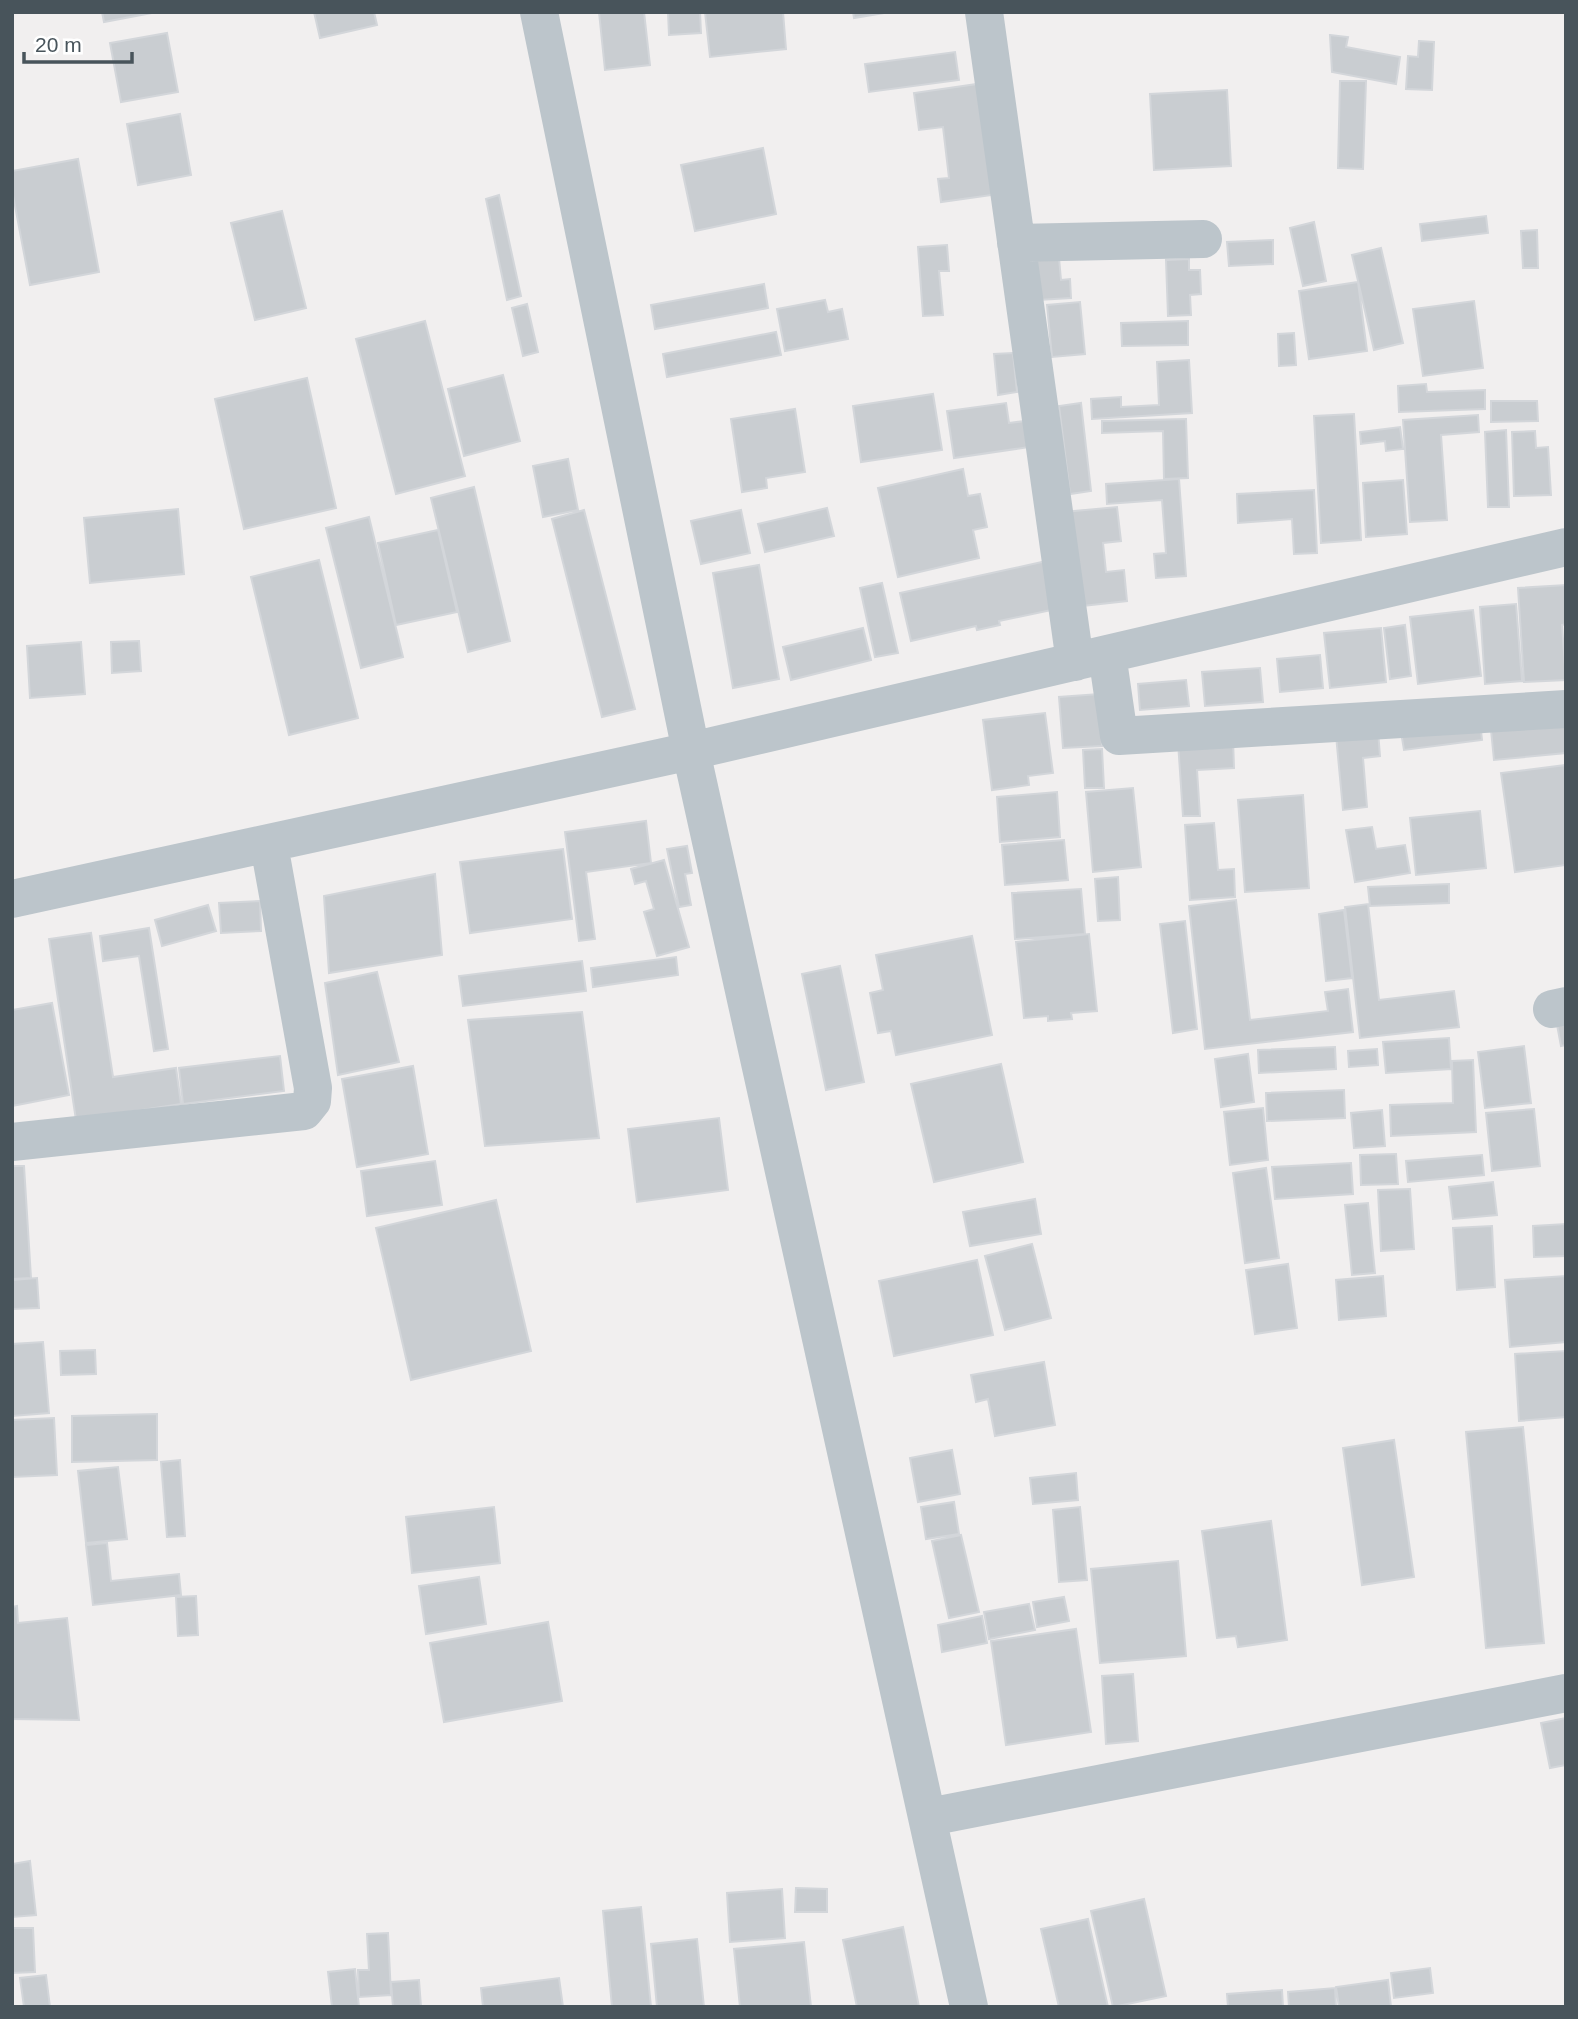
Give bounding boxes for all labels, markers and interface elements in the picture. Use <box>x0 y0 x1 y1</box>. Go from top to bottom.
scale bar <box>24 21 133 65</box>
text: 20 m <box>35 33 82 56</box>

